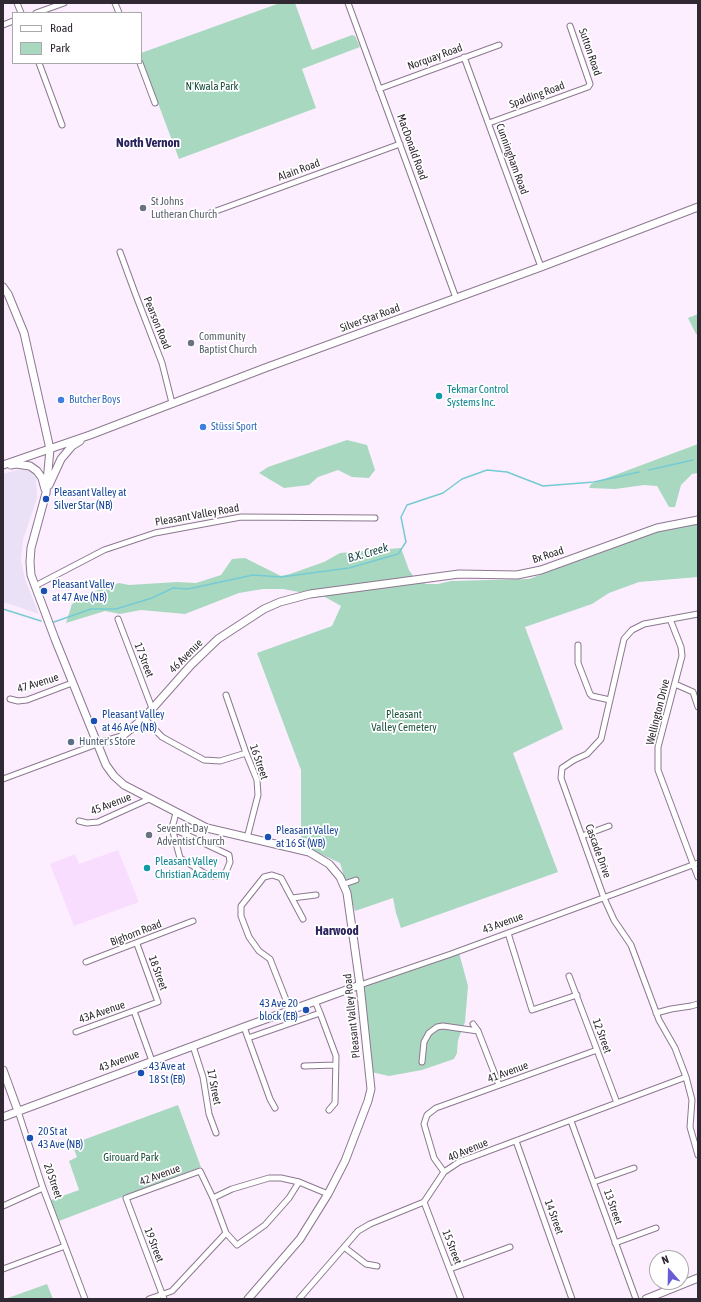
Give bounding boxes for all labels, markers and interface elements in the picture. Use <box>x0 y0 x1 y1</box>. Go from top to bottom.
legend <box>12 12 142 64</box>
text: Road <box>50 21 73 35</box>
street label: Sutton Road <box>576 27 604 77</box>
text: Park <box>50 41 70 55</box>
street label: Norquay Road <box>406 41 464 73</box>
street label: Spalding Road <box>507 79 567 111</box>
park label: N'Kwala Park <box>186 80 238 94</box>
street label: MacDonald Road <box>394 112 430 182</box>
street label: Cunningham Road <box>493 122 531 196</box>
district label: North Vernon <box>116 135 180 151</box>
street label: Alain Road <box>276 156 322 184</box>
place label: St Johns Lutheran Church <box>151 195 217 221</box>
marker: St Johns Lutheran Church <box>138 203 148 213</box>
street label: Pearson Road <box>140 295 174 351</box>
street label: Silver Star Road <box>338 301 402 335</box>
place label: Community Baptist Church <box>199 330 257 356</box>
marker: Community Baptist Church <box>186 338 196 348</box>
place label: Tekmar Control Systems Inc. <box>447 383 509 409</box>
marker: Tekmar Control Systems Inc. <box>434 391 444 401</box>
place label: Butcher Boys <box>69 393 120 407</box>
marker: Butcher Boys <box>56 395 66 405</box>
place label: Stüssi Sport <box>211 420 257 434</box>
marker: Stüssi Sport <box>198 422 208 432</box>
place label: Pleasant Valley at Silver Star (NB) <box>54 486 126 512</box>
marker: Pleasant Valley at Silver Star (NB) <box>41 494 51 504</box>
street label: Pleasant Valley Road <box>154 501 240 529</box>
water label: B.X. Creek <box>346 540 390 566</box>
street label: Bx Road <box>531 544 565 566</box>
place label: Pleasant Valley at 47 Ave (NB) <box>52 578 115 604</box>
marker: Pleasant Valley at 47 Ave (NB) <box>39 586 49 596</box>
street label: 46 Avenue <box>166 636 206 676</box>
street label: 17 Street <box>131 641 157 679</box>
street label: 47 Avenue <box>16 671 60 695</box>
street label: Wellington Drive <box>643 678 673 746</box>
place label: Pleasant Valley at 46 Ave (NB) <box>102 708 165 734</box>
park label: Pleasant Valley Cemetery <box>371 708 437 734</box>
marker: Pleasant Valley at 46 Ave (NB) <box>89 716 99 726</box>
place label: Hunter's Store <box>79 735 136 749</box>
marker: Hunter's Store <box>66 737 76 747</box>
street label: 16 Street <box>247 743 271 781</box>
street label: 45 Avenue <box>89 790 133 818</box>
place label: Seventh-Day Adventist Church <box>157 822 225 848</box>
street label: Cascade Drive <box>582 822 614 880</box>
place label: Pleasant Valley at 16 St (WB) <box>276 824 339 850</box>
marker: Seventh-Day Adventist Church <box>144 830 154 840</box>
marker: Pleasant Valley at 16 St (WB) <box>263 832 273 842</box>
place label: Pleasant Valley Christian Academy <box>155 855 230 881</box>
marker: Pleasant Valley Christian Academy <box>142 863 152 873</box>
street label: 43 Avenue <box>481 910 525 936</box>
street label: Bighorn Road <box>108 917 164 949</box>
district label: Harwood <box>315 923 359 939</box>
street label: 18 Street <box>146 954 170 992</box>
street label: Pleasant Valley Road <box>341 973 363 1059</box>
place label: 43 Ave 20 block (EB) <box>259 997 298 1023</box>
street label: 43A Avenue <box>77 998 127 1026</box>
marker: 43 Ave 20 block (EB) <box>301 1005 311 1015</box>
street label: 12 Street <box>590 1017 614 1055</box>
street label: 43 Avenue <box>97 1047 141 1075</box>
street label: 41 Avenue <box>486 1059 530 1085</box>
place label: 43 Ave at 18 St (EB) <box>149 1060 185 1086</box>
marker: 43 Ave at 18 St (EB) <box>136 1068 146 1078</box>
street label: 17 Street <box>204 1068 224 1106</box>
place label: 20 St at 43 Ave (NB) <box>38 1125 83 1151</box>
marker: 20 St at 43 Ave (NB) <box>25 1133 35 1143</box>
street label: 40 Avenue <box>446 1136 490 1164</box>
park label: Girouard Park <box>103 1151 159 1165</box>
street label: 20 Street <box>41 1162 65 1200</box>
street label: 42 Avenue <box>138 1162 182 1188</box>
street label: 13 Street <box>601 1188 625 1226</box>
street label: 14 Street <box>542 1198 566 1236</box>
street label: 19 Street <box>141 1226 167 1264</box>
street label: 15 Street <box>439 1228 465 1266</box>
north arrow <box>649 1250 689 1290</box>
text: N <box>660 1253 670 1266</box>

